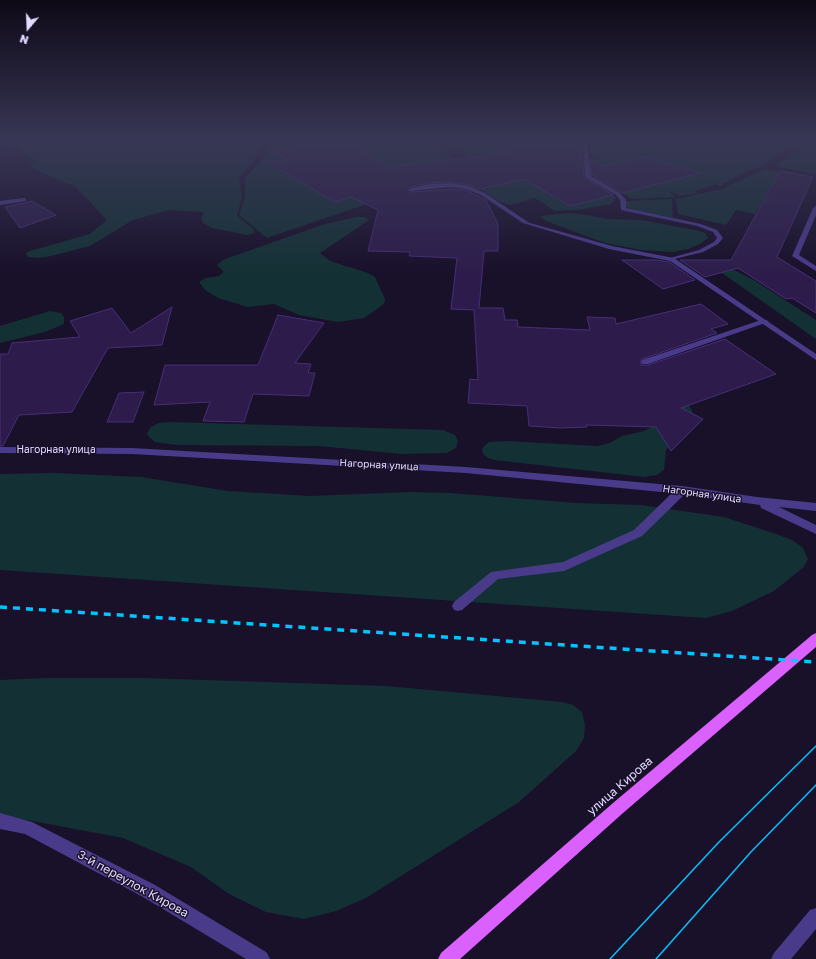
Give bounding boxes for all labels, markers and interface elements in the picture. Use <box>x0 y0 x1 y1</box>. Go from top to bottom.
north arrow <box>8 8 48 48</box>
text: N <box>18 32 30 47</box>
street label: Нагорная улица <box>16 444 96 456</box>
street label: Нагорная улица <box>339 457 419 473</box>
street label: Нагорная улица <box>662 483 742 505</box>
street label: улица Кирова <box>584 754 656 818</box>
street label: 3-й переулок Кирова <box>75 847 191 921</box>

